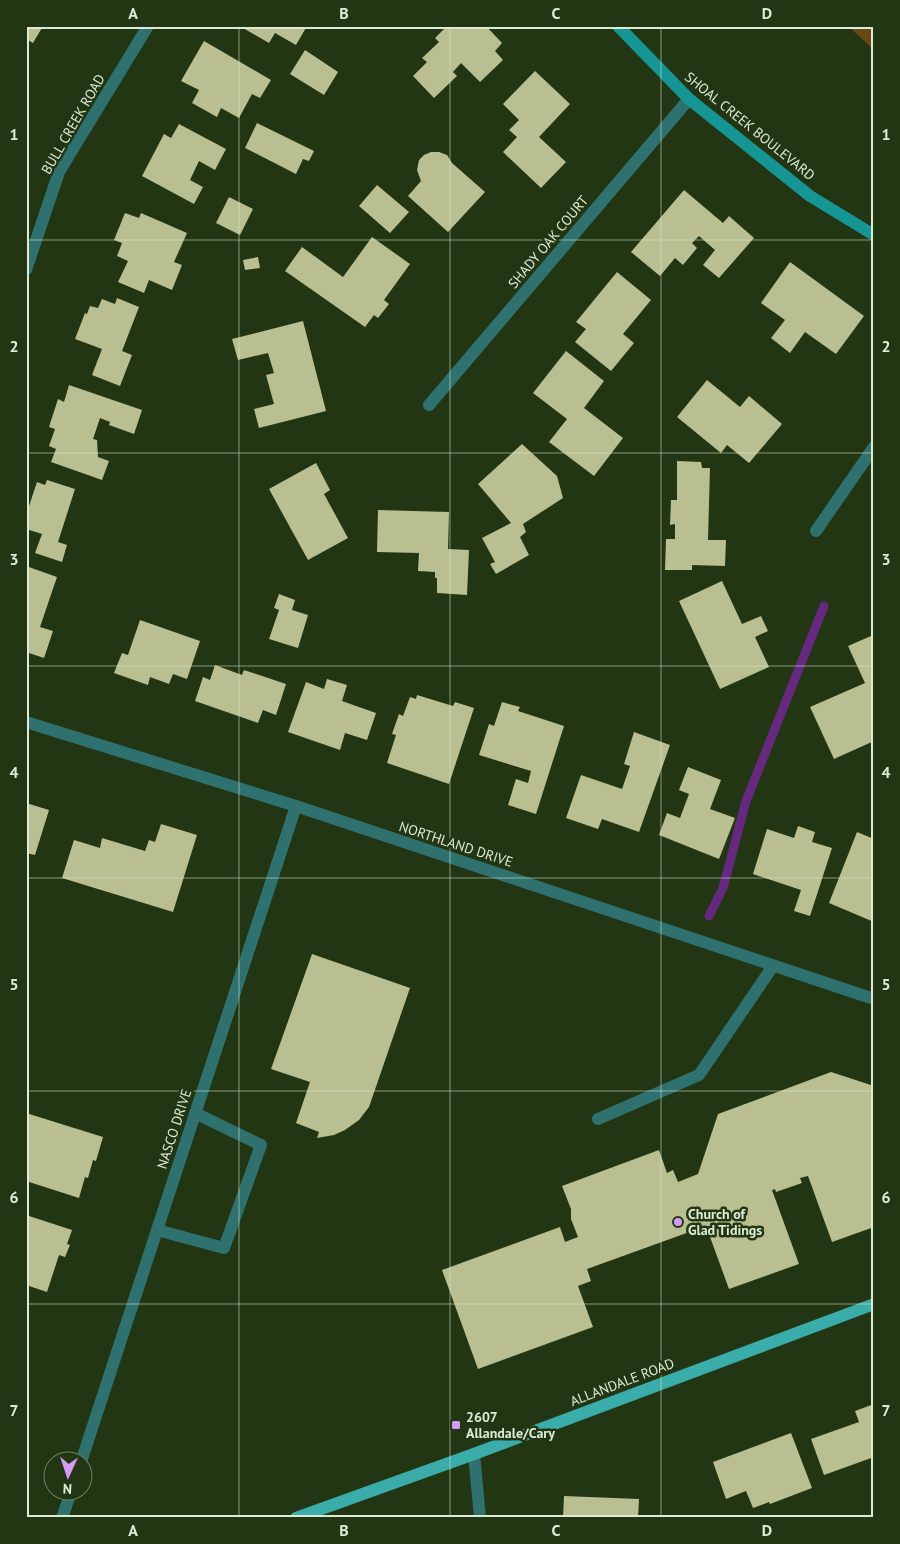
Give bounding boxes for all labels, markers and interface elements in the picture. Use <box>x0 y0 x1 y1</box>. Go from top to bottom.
text: A <box>128 3 138 23</box>
text: B <box>339 3 349 23</box>
text: C <box>552 3 561 23</box>
text: D <box>762 3 772 23</box>
street label: SHOAL CREEK BOULEVARD <box>681 68 819 184</box>
street label: BULL CREEK ROAD <box>37 71 109 177</box>
text: 1 <box>9 124 19 144</box>
text: 1 <box>881 124 891 144</box>
street label: SHADY OAK COURT <box>504 192 592 292</box>
text: 2 <box>9 336 19 356</box>
text: 2 <box>881 336 891 356</box>
text: 3 <box>9 549 19 569</box>
text: 3 <box>881 549 891 569</box>
text: 4 <box>9 762 19 782</box>
text: 4 <box>881 762 891 782</box>
street label: NORTHLAND DRIVE <box>397 817 515 871</box>
text: 5 <box>9 974 19 994</box>
text: 5 <box>881 974 891 994</box>
street label: NASCO DRIVE <box>153 1087 195 1171</box>
text: 6 <box>9 1187 19 1207</box>
text: 6 <box>881 1187 891 1207</box>
place label: Church of Glad Tidings <box>688 1205 762 1239</box>
marker: Church of Glad Tidings <box>672 1216 684 1228</box>
street label: ALLANDALE ROAD <box>567 1354 677 1410</box>
text: 7 <box>9 1400 19 1420</box>
text: 7 <box>881 1400 891 1420</box>
place label: 2607 Allandale/Cary <box>466 1408 555 1442</box>
marker: 2607 Allandale/Cary <box>450 1419 462 1431</box>
north arrow <box>42 1452 92 1502</box>
text: N <box>62 1480 72 1498</box>
text: A <box>128 1520 138 1540</box>
text: B <box>339 1520 349 1540</box>
text: C <box>552 1520 561 1540</box>
text: D <box>762 1520 772 1540</box>

